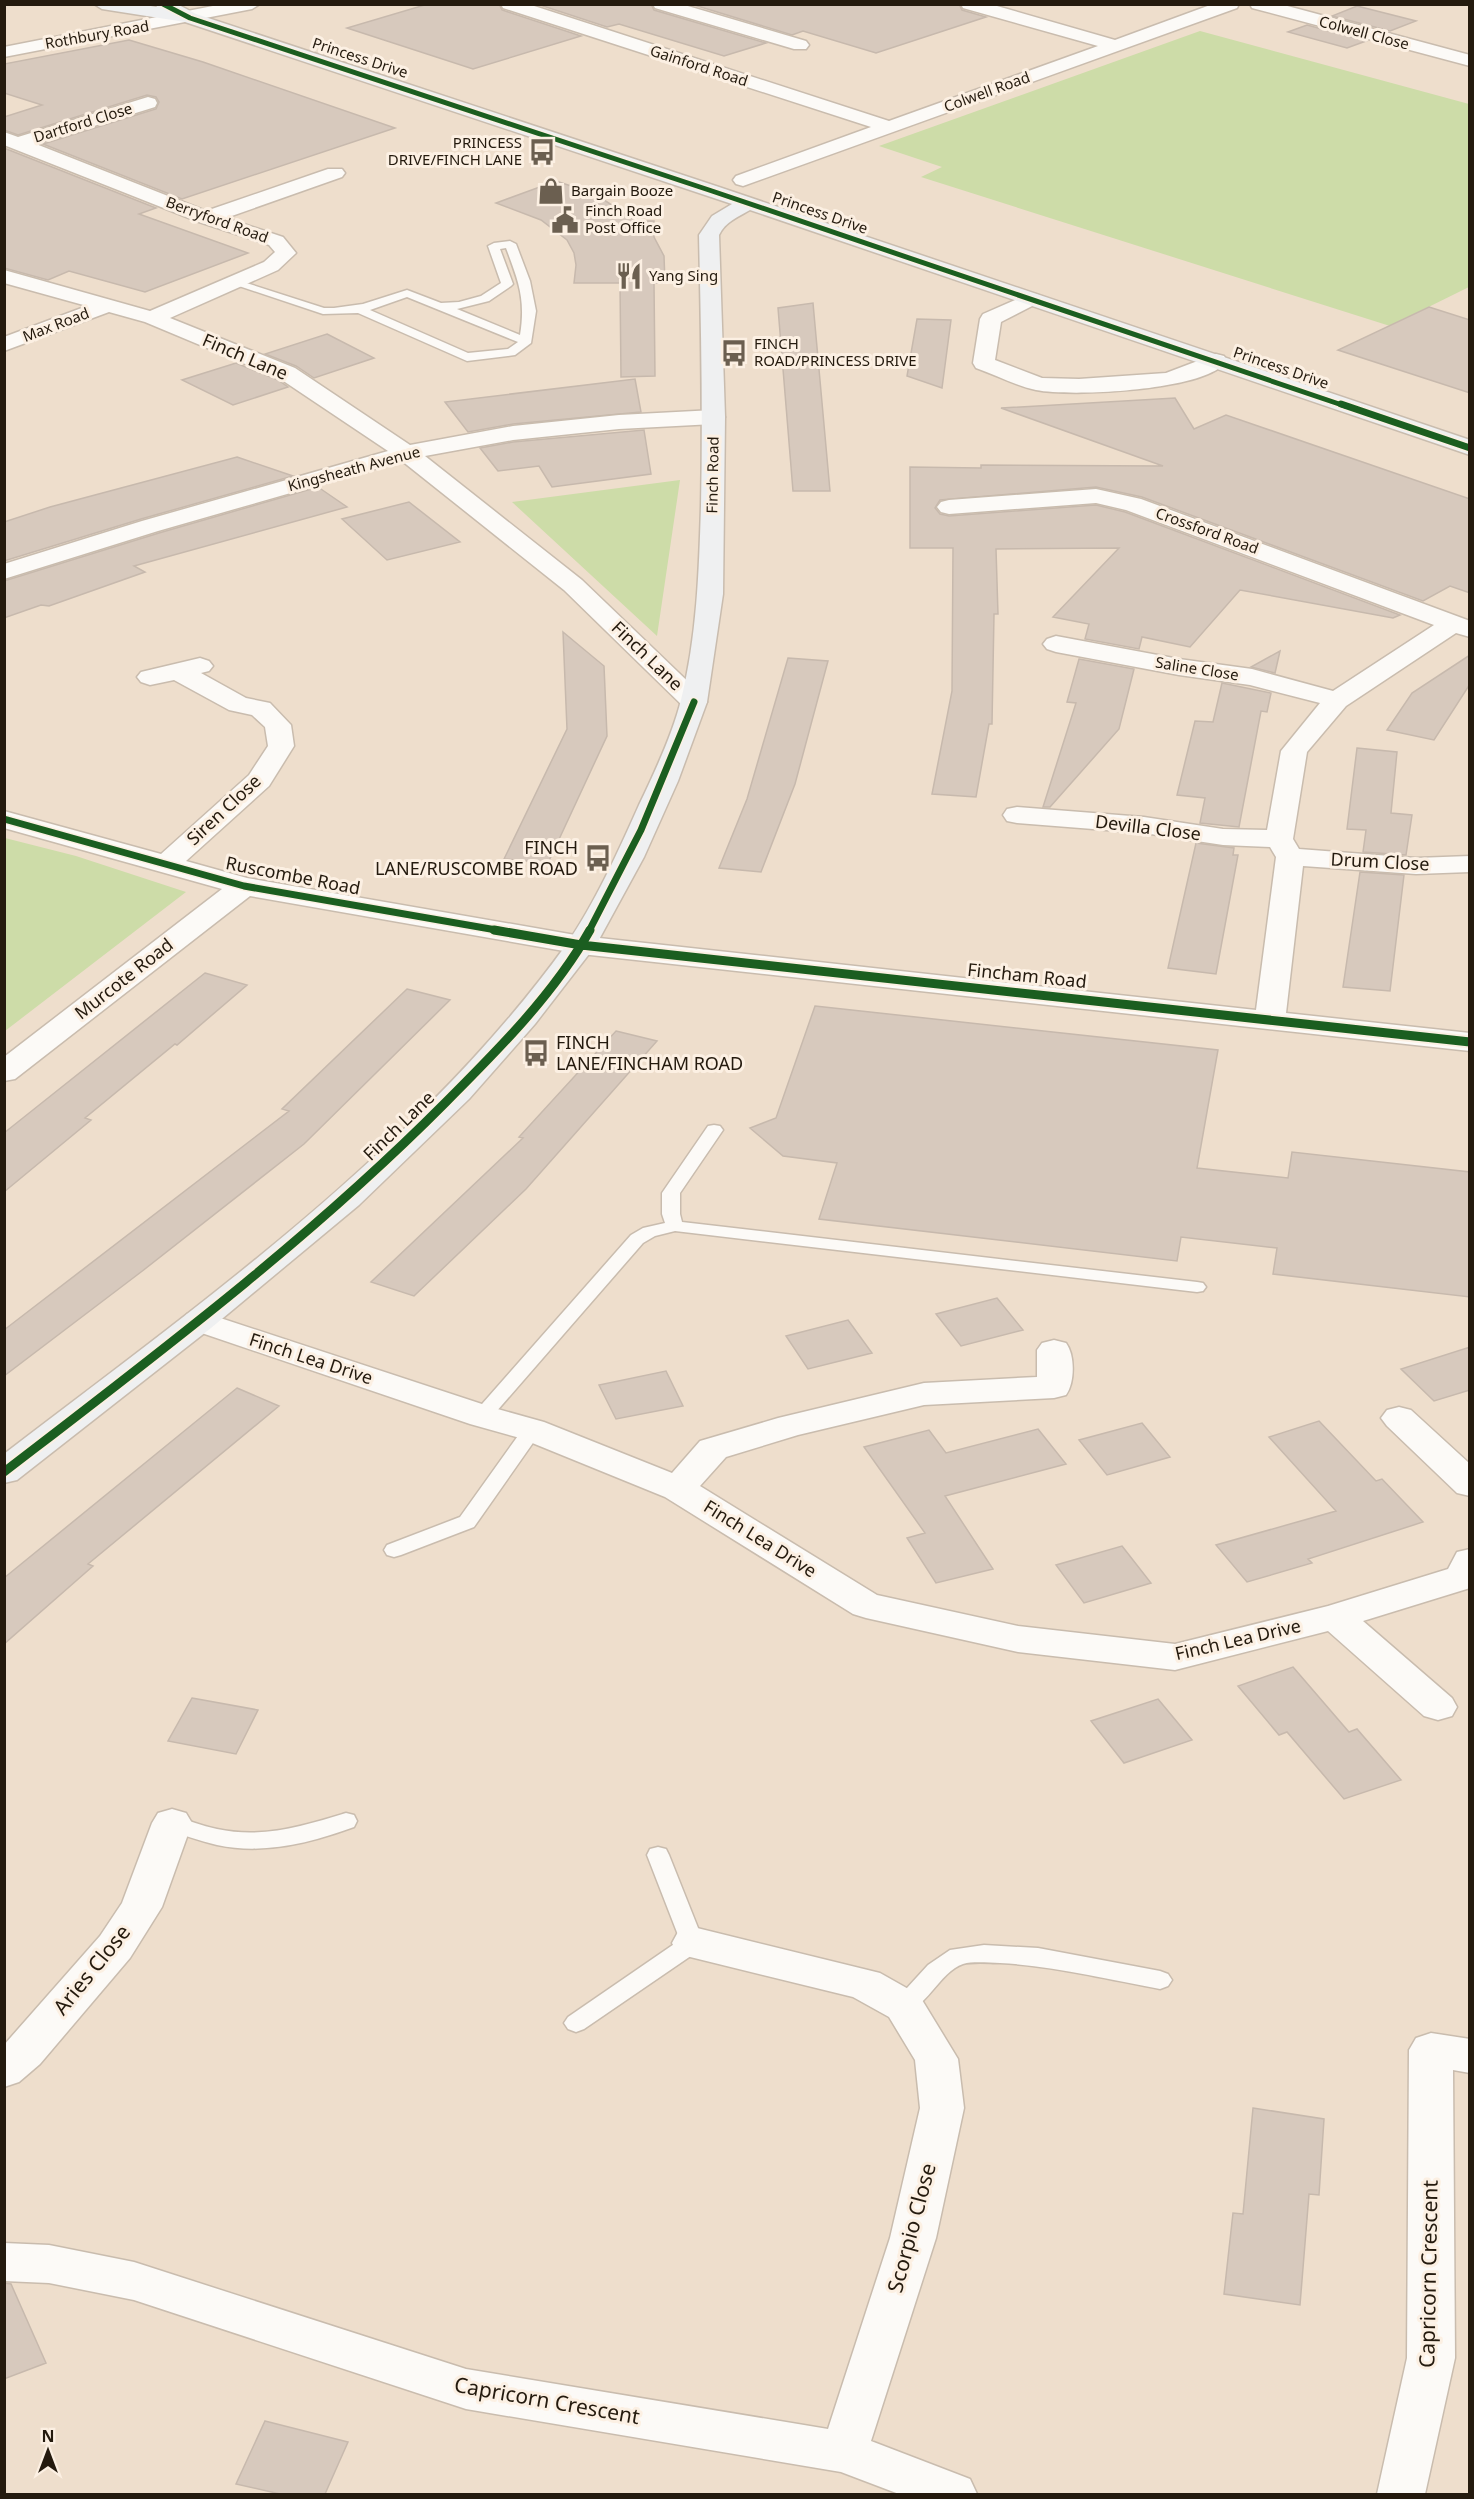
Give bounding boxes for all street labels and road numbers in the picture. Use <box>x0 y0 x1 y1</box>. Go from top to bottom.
street label: Colwell Close <box>1317 10 1411 54</box>
street label: Rothbury Road <box>43 15 150 53</box>
street label: Princess Drive <box>310 32 411 82</box>
street label: Gainford Road <box>648 40 751 90</box>
street label: Colwell Road <box>941 66 1033 116</box>
street label: Dartford Close <box>31 98 135 147</box>
street label: Princess Drive <box>770 186 871 238</box>
street label: Berryford Road <box>163 191 271 247</box>
street label: Max Road <box>19 302 92 346</box>
street label: Finch Lane <box>199 327 292 385</box>
street label: Princess Drive <box>1231 341 1332 393</box>
street label: Finch Road <box>701 436 723 514</box>
street label: Kingsheath Avenue <box>285 441 422 495</box>
street label: Crossford Road <box>1153 502 1262 558</box>
street label: Finch Lane <box>607 615 689 695</box>
street label: Saline Close <box>1154 652 1240 684</box>
street label: Siren Close <box>181 769 266 850</box>
street label: Devilla Close <box>1094 809 1202 845</box>
street label: Drum Close <box>1330 846 1430 876</box>
street label: Ruscombe Road <box>224 850 362 900</box>
street label: Murcote Road <box>69 932 178 1024</box>
street label: Fincham Road <box>966 957 1088 993</box>
street label: Finch Lane <box>357 1085 439 1165</box>
street label: Finch Lea Drive <box>247 1327 376 1389</box>
street label: Finch Lea Drive <box>700 1494 821 1582</box>
street label: Finch Lea Drive <box>1173 1613 1303 1665</box>
street label: Aries Close <box>46 1919 136 2020</box>
street label: Scorpio Close <box>880 2160 942 2296</box>
street label: Capricorn Crescent <box>1412 2179 1444 2368</box>
street label: Capricorn Crescent <box>452 2370 643 2430</box>

